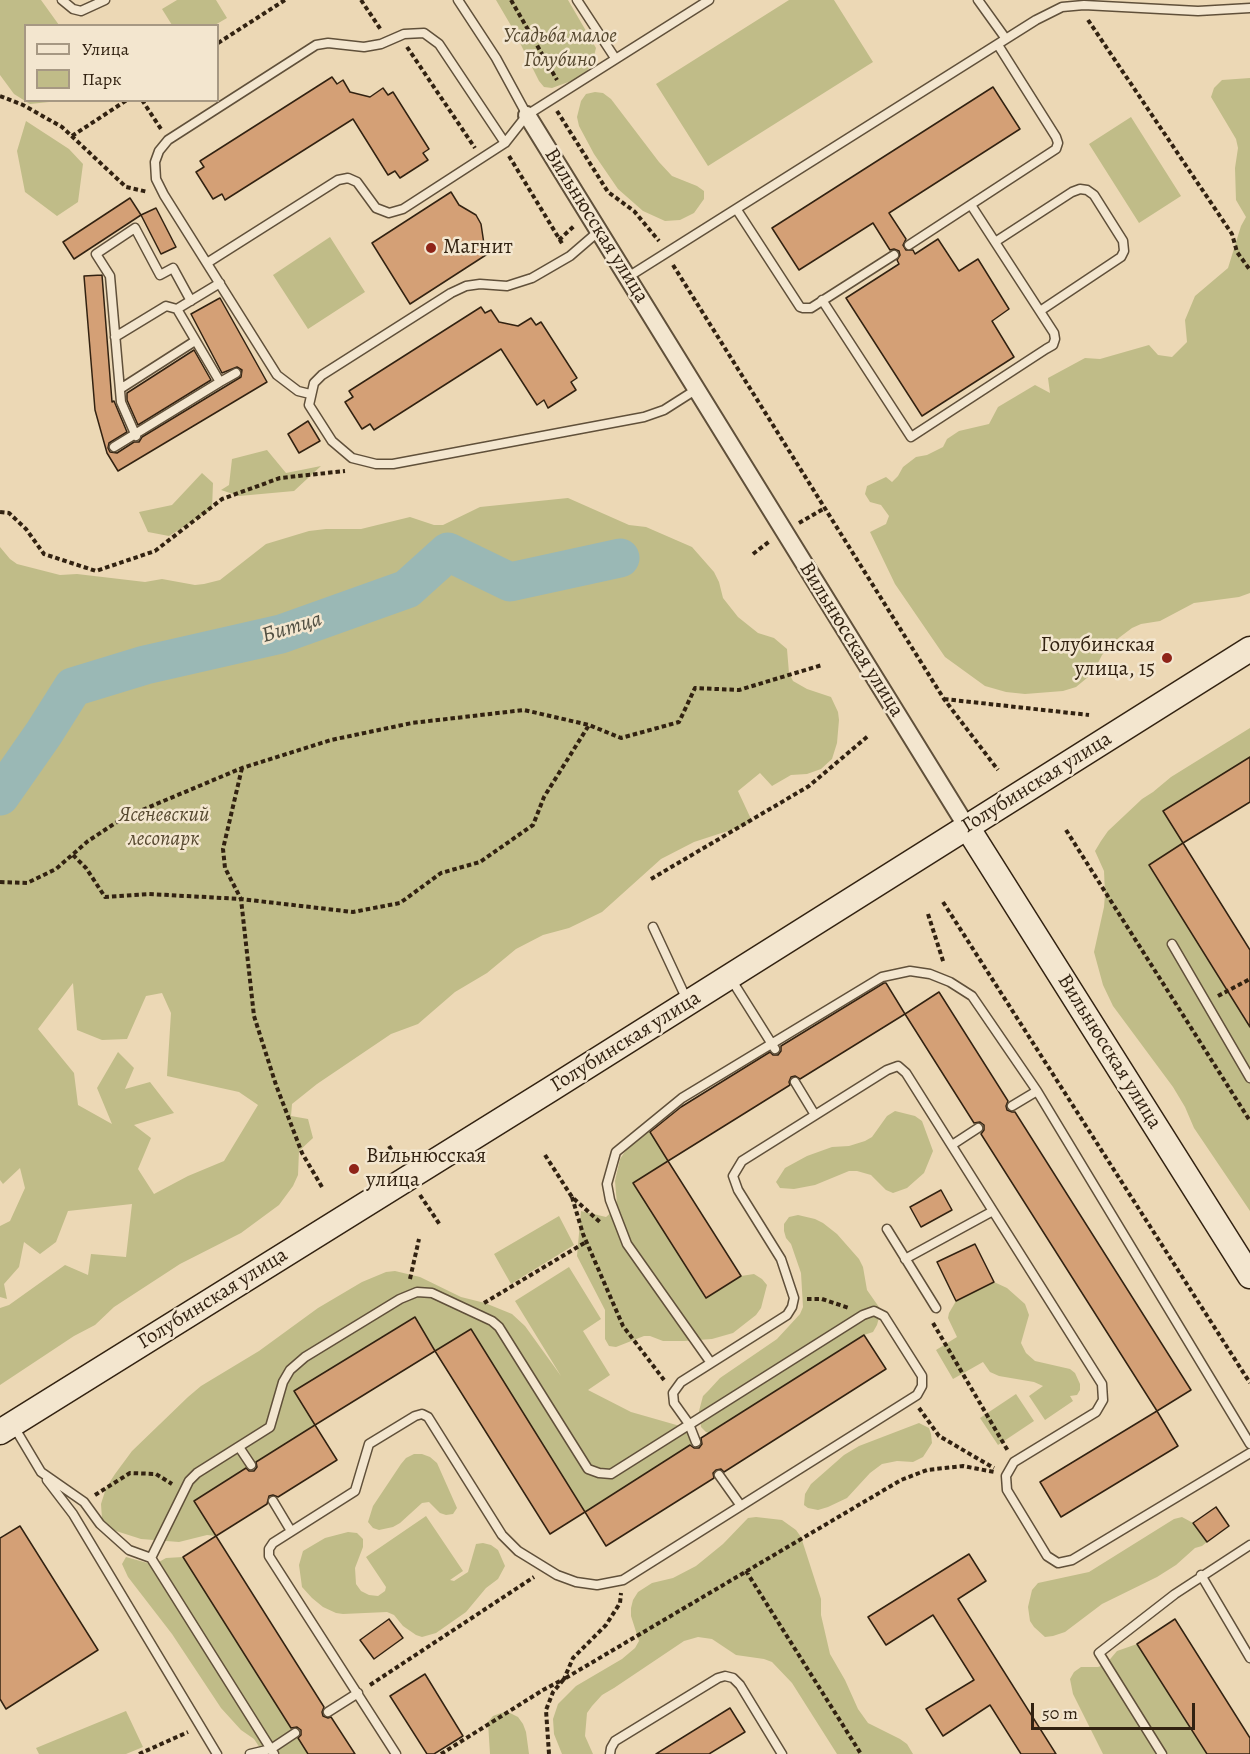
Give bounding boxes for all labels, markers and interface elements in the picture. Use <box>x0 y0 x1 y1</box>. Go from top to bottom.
legend <box>24 24 219 102</box>
park label: Усадьба малое Голубино <box>503 24 617 74</box>
text: Улица <box>82 37 129 61</box>
text: Парк <box>82 67 122 91</box>
street label: Вильнюсская улица <box>538 144 654 308</box>
place label: Магнит <box>443 235 513 261</box>
marker: Магнит <box>424 241 438 255</box>
street label: Вильнюсская улица <box>793 558 909 722</box>
water label: Битца <box>259 606 325 650</box>
place label: Голубинская улица, 15 <box>1041 633 1155 683</box>
marker: Голубинская улица, 15 <box>1160 651 1174 665</box>
street label: Голубинская улица <box>957 727 1117 839</box>
park label: Ясеневский лесопарк <box>119 803 209 853</box>
street label: Вильнюсская улица <box>1051 970 1167 1134</box>
street label: Голубинская улица <box>546 986 706 1098</box>
place label: Вильнюсская улица <box>366 1144 486 1194</box>
marker: Вильнюсская улица <box>347 1162 361 1176</box>
street label: Голубинская улица <box>133 1243 293 1355</box>
scale bar <box>1034 1691 1198 1729</box>
text: 50 m <box>1042 1701 1078 1725</box>

